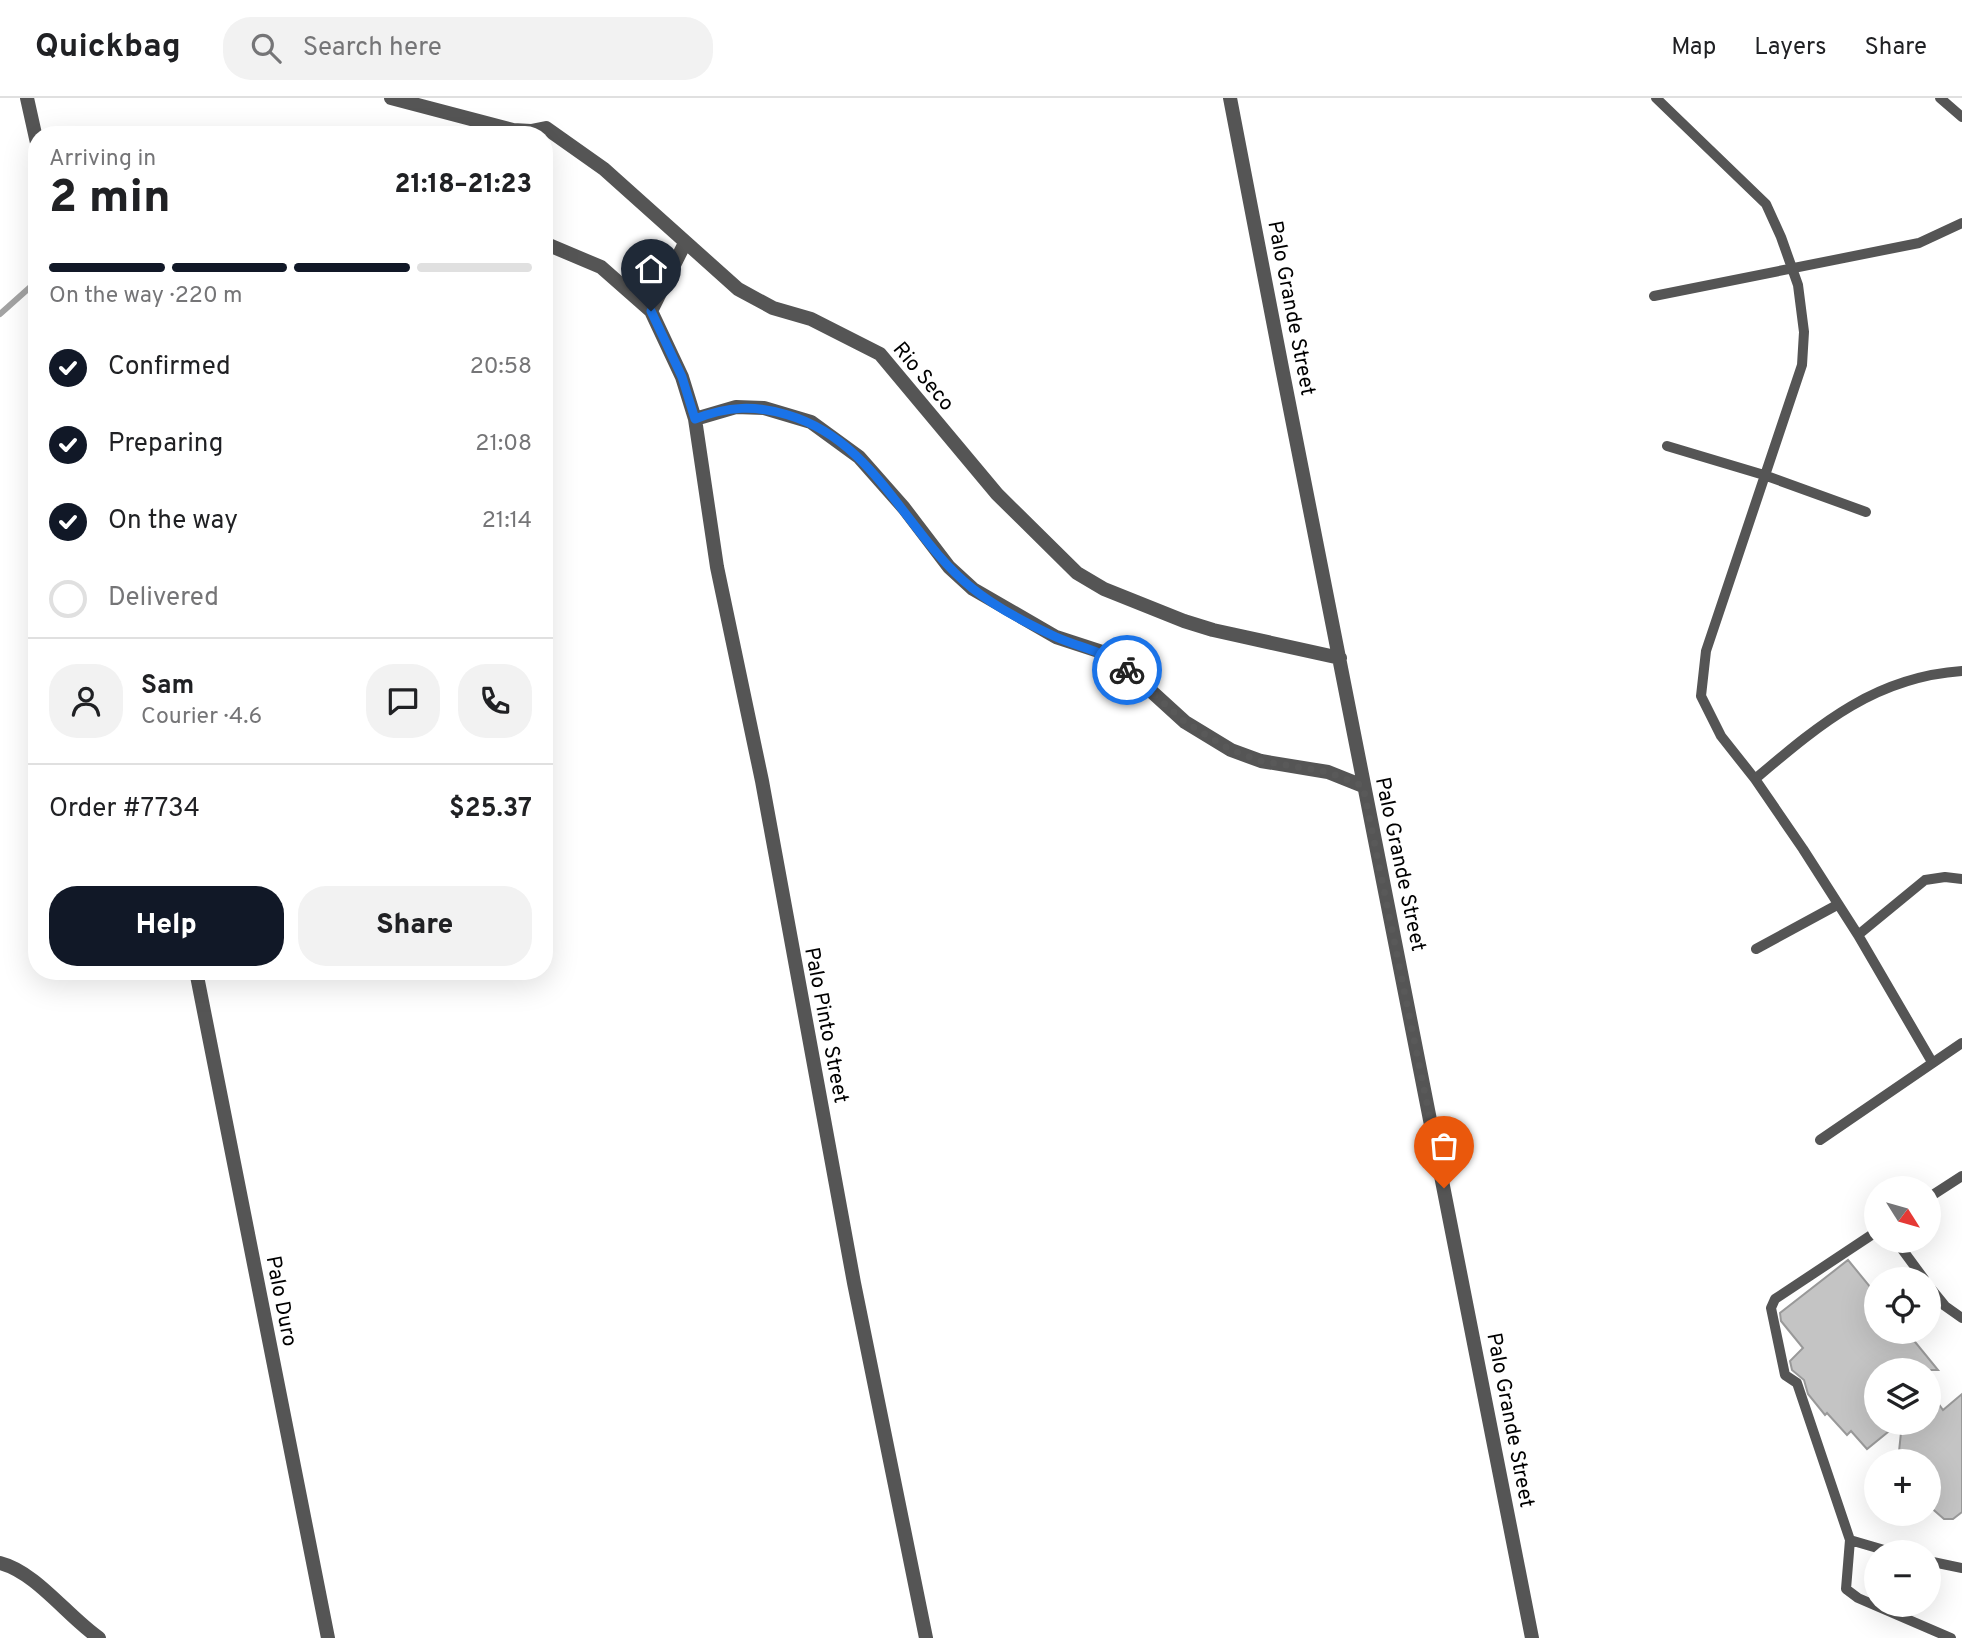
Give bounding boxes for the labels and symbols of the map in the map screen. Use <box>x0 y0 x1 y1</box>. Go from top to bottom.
street label: Palo Grande Street <box>1260 219 1321 398</box>
pin <box>621 239 681 311</box>
street label: Rio Seco <box>886 337 960 417</box>
courier <box>1092 635 1162 705</box>
street label: Palo Grande Street <box>1368 775 1431 954</box>
street label: Palo Pinto Street <box>797 945 854 1106</box>
pin <box>1414 1116 1474 1188</box>
north arrow <box>1864 1176 1941 1253</box>
street label: Palo Duro <box>259 1254 303 1349</box>
street label: Palo Grande Street <box>1479 1331 1540 1510</box>

